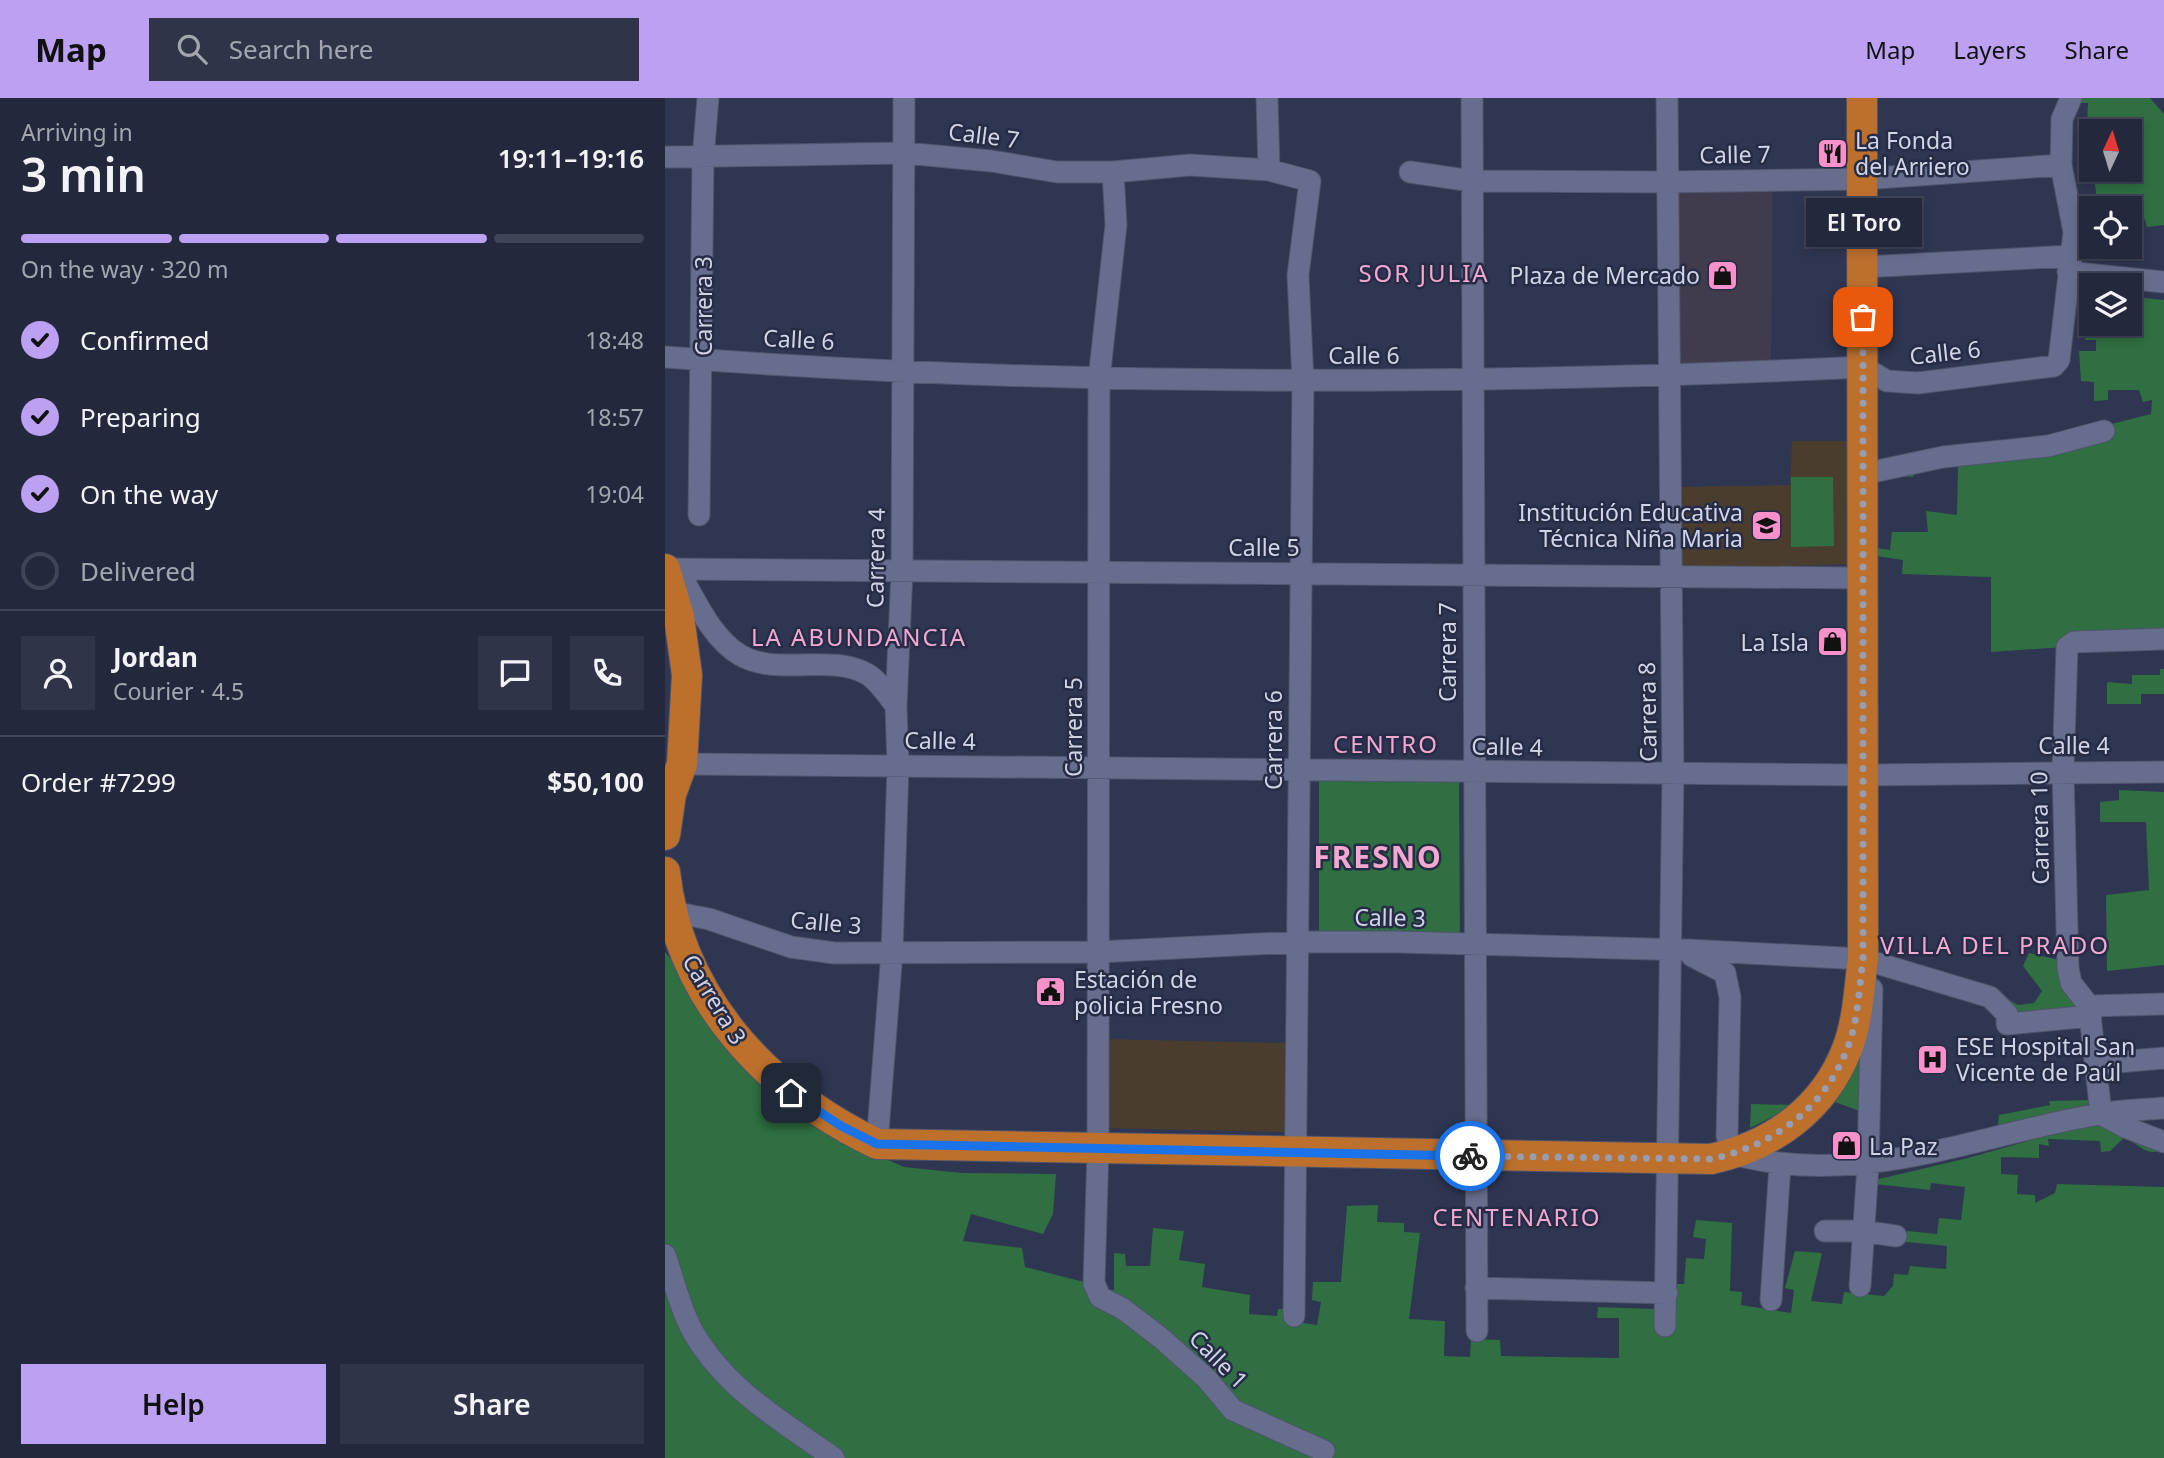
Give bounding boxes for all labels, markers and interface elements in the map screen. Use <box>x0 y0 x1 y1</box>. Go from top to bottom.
search box <box>149 18 639 81</box>
text: Map <box>35 27 107 72</box>
icon: search <box>173 30 211 68</box>
text: Search here <box>229 31 373 67</box>
text: Map <box>1865 33 1915 66</box>
text: Layers <box>1953 33 2027 66</box>
text: Share <box>2065 33 2129 66</box>
street label: Calle 7 <box>947 115 1021 155</box>
text: Arriving in <box>21 116 133 148</box>
north arrow <box>2079 119 2142 182</box>
map controls <box>2079 119 2142 336</box>
place label: La Fonda del Arriero <box>1855 124 1970 182</box>
restaurant icon: La Fonda del Arriero <box>1815 136 1849 170</box>
street label: Calle 7 <box>1699 137 1771 171</box>
text: 19:11–19:16 <box>498 140 644 176</box>
text: 3 min <box>21 143 146 205</box>
button: locate <box>2079 196 2142 259</box>
callout: El Toro <box>1805 198 1921 247</box>
text: El Toro <box>1827 206 1901 238</box>
text: On the way · 320 m <box>21 253 228 285</box>
street label: Carrera 3 <box>687 256 719 356</box>
district label: SOR JULIA <box>1358 256 1490 289</box>
shop icon: Plaza de Mercado <box>1706 258 1740 292</box>
place label: Plaza de Mercado <box>1510 259 1700 291</box>
button: layers <box>2079 273 2142 336</box>
pin <box>1833 287 1893 347</box>
icon: bag <box>1844 298 1882 336</box>
icon: check <box>21 321 59 359</box>
street label: Calle 6 <box>763 321 835 357</box>
text: Confirmed <box>80 322 210 358</box>
text: 18:48 <box>585 324 644 356</box>
street label: Calle 6 <box>1908 332 1982 372</box>
street label: Calle 6 <box>1328 339 1400 371</box>
icon: check <box>21 398 59 436</box>
text: Preparing <box>80 399 201 435</box>
text: 18:57 <box>585 401 644 433</box>
icon: check <box>21 475 59 513</box>
text: On the way <box>80 476 218 512</box>
text: 19:04 <box>585 478 644 510</box>
place label: Institución Educativa Técnica Niña Maria <box>1518 496 1743 554</box>
street label: Carrera 4 <box>858 508 892 608</box>
school or university icon: Institución Educativa Técnica Niña Maria <box>1749 508 1783 542</box>
street label: Calle 5 <box>1228 531 1300 563</box>
text: Delivered <box>80 553 196 589</box>
street label: Carrera 7 <box>1431 602 1463 702</box>
district label: LA ABUNDANCIA <box>751 620 967 653</box>
shop icon: La Isla <box>1815 625 1849 659</box>
place label: La Isla <box>1740 626 1809 658</box>
button: person <box>21 636 95 710</box>
button: chat <box>478 636 552 710</box>
button: phone <box>570 636 644 710</box>
text: Jordan <box>113 639 198 675</box>
street label: Carrera 8 <box>1630 662 1664 762</box>
text: Courier · 4.5 <box>113 675 244 707</box>
street label: Carrera 5 <box>1057 677 1089 777</box>
street label: Carrera 6 <box>1257 690 1289 790</box>
street label: Calle 4 <box>904 723 976 757</box>
district label: CENTRO <box>1333 727 1439 760</box>
street label: Calle 4 <box>1471 729 1543 763</box>
street label: Calle 4 <box>2038 729 2110 761</box>
text: Order #7299 <box>21 764 176 800</box>
text: $50,100 <box>547 764 644 800</box>
street label: Carrera 10 <box>2022 771 2056 885</box>
district label: FRESNO <box>1313 836 1443 877</box>
street label: Calle 3 <box>1354 900 1426 934</box>
street label: Calle 3 <box>789 903 863 941</box>
district label: VILLA DEL PRADO <box>1880 928 2110 961</box>
street label: Carrera 3 <box>676 948 754 1050</box>
place label: Estación de policia Fresno <box>1074 963 1223 1021</box>
public building icon: Estación de policia Fresno <box>1034 975 1068 1009</box>
place label: ESE Hospital San Vicente de Paúl <box>1956 1030 2135 1088</box>
hospital icon: ESE Hospital San Vicente de Paúl <box>1916 1042 1950 1076</box>
pin <box>761 1063 821 1123</box>
icon: home <box>772 1074 810 1112</box>
courier <box>1435 1121 1505 1191</box>
shop icon: La Paz <box>1829 1129 1863 1163</box>
place label: La Paz <box>1869 1130 1938 1162</box>
icon: bike <box>1451 1137 1489 1175</box>
district label: CENTENARIO <box>1433 1200 1601 1233</box>
street label: Calle 1 <box>1182 1322 1256 1396</box>
button: Help <box>21 1364 326 1444</box>
button: Share <box>340 1364 644 1444</box>

